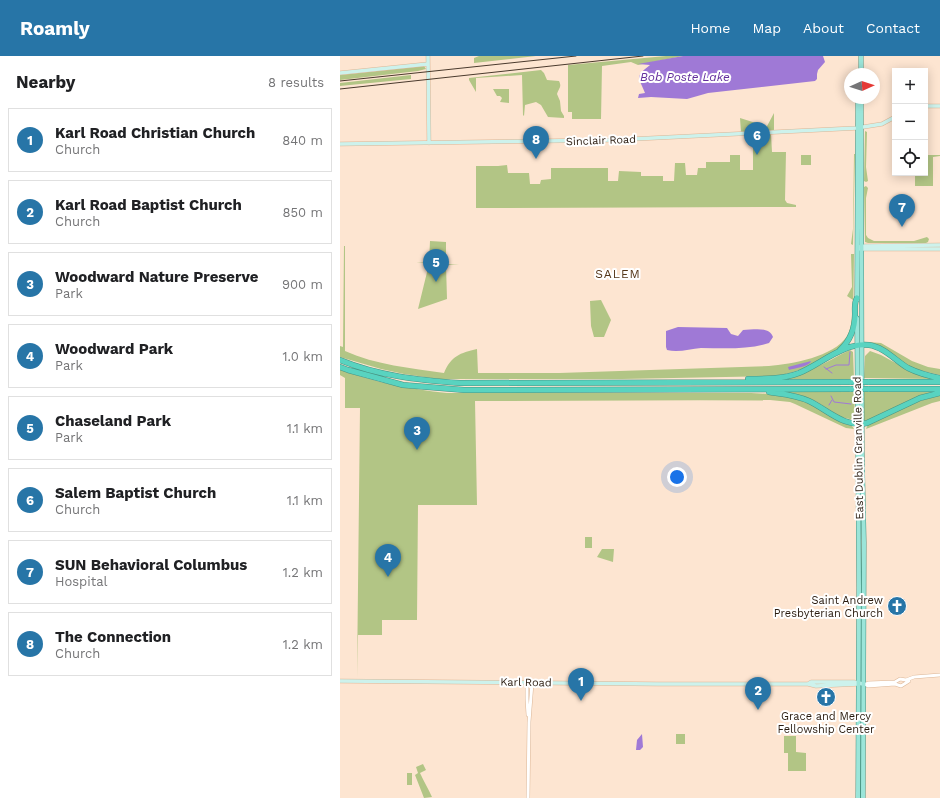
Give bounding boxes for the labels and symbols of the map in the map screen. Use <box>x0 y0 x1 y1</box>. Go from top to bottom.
north arrow <box>844 68 880 104</box>
water label: Bob Poste Lake <box>640 70 730 84</box>
pin: 6 <box>744 122 770 155</box>
pin: 8 <box>523 126 549 159</box>
street label: Sinclair Road <box>566 133 636 148</box>
pin: 7 <box>889 194 915 227</box>
pin: 5 <box>423 249 449 282</box>
district label: SALEM <box>595 267 641 281</box>
street label: East Dublin Granville Road <box>851 376 866 520</box>
pin: 3 <box>404 417 430 450</box>
your location <box>667 467 687 487</box>
pin: 4 <box>375 544 401 577</box>
place label: Saint Andrew Presbyterian Church <box>774 594 883 620</box>
church icon: Saint Andrew Presbyterian Church <box>886 595 908 617</box>
pin: 1 <box>568 668 594 701</box>
street label: Karl Road <box>500 676 552 689</box>
pin: 2 <box>745 677 771 710</box>
church icon: Grace and Mercy Fellowship Center <box>815 686 837 708</box>
place label: Grace and Mercy Fellowship Center <box>778 710 875 736</box>

